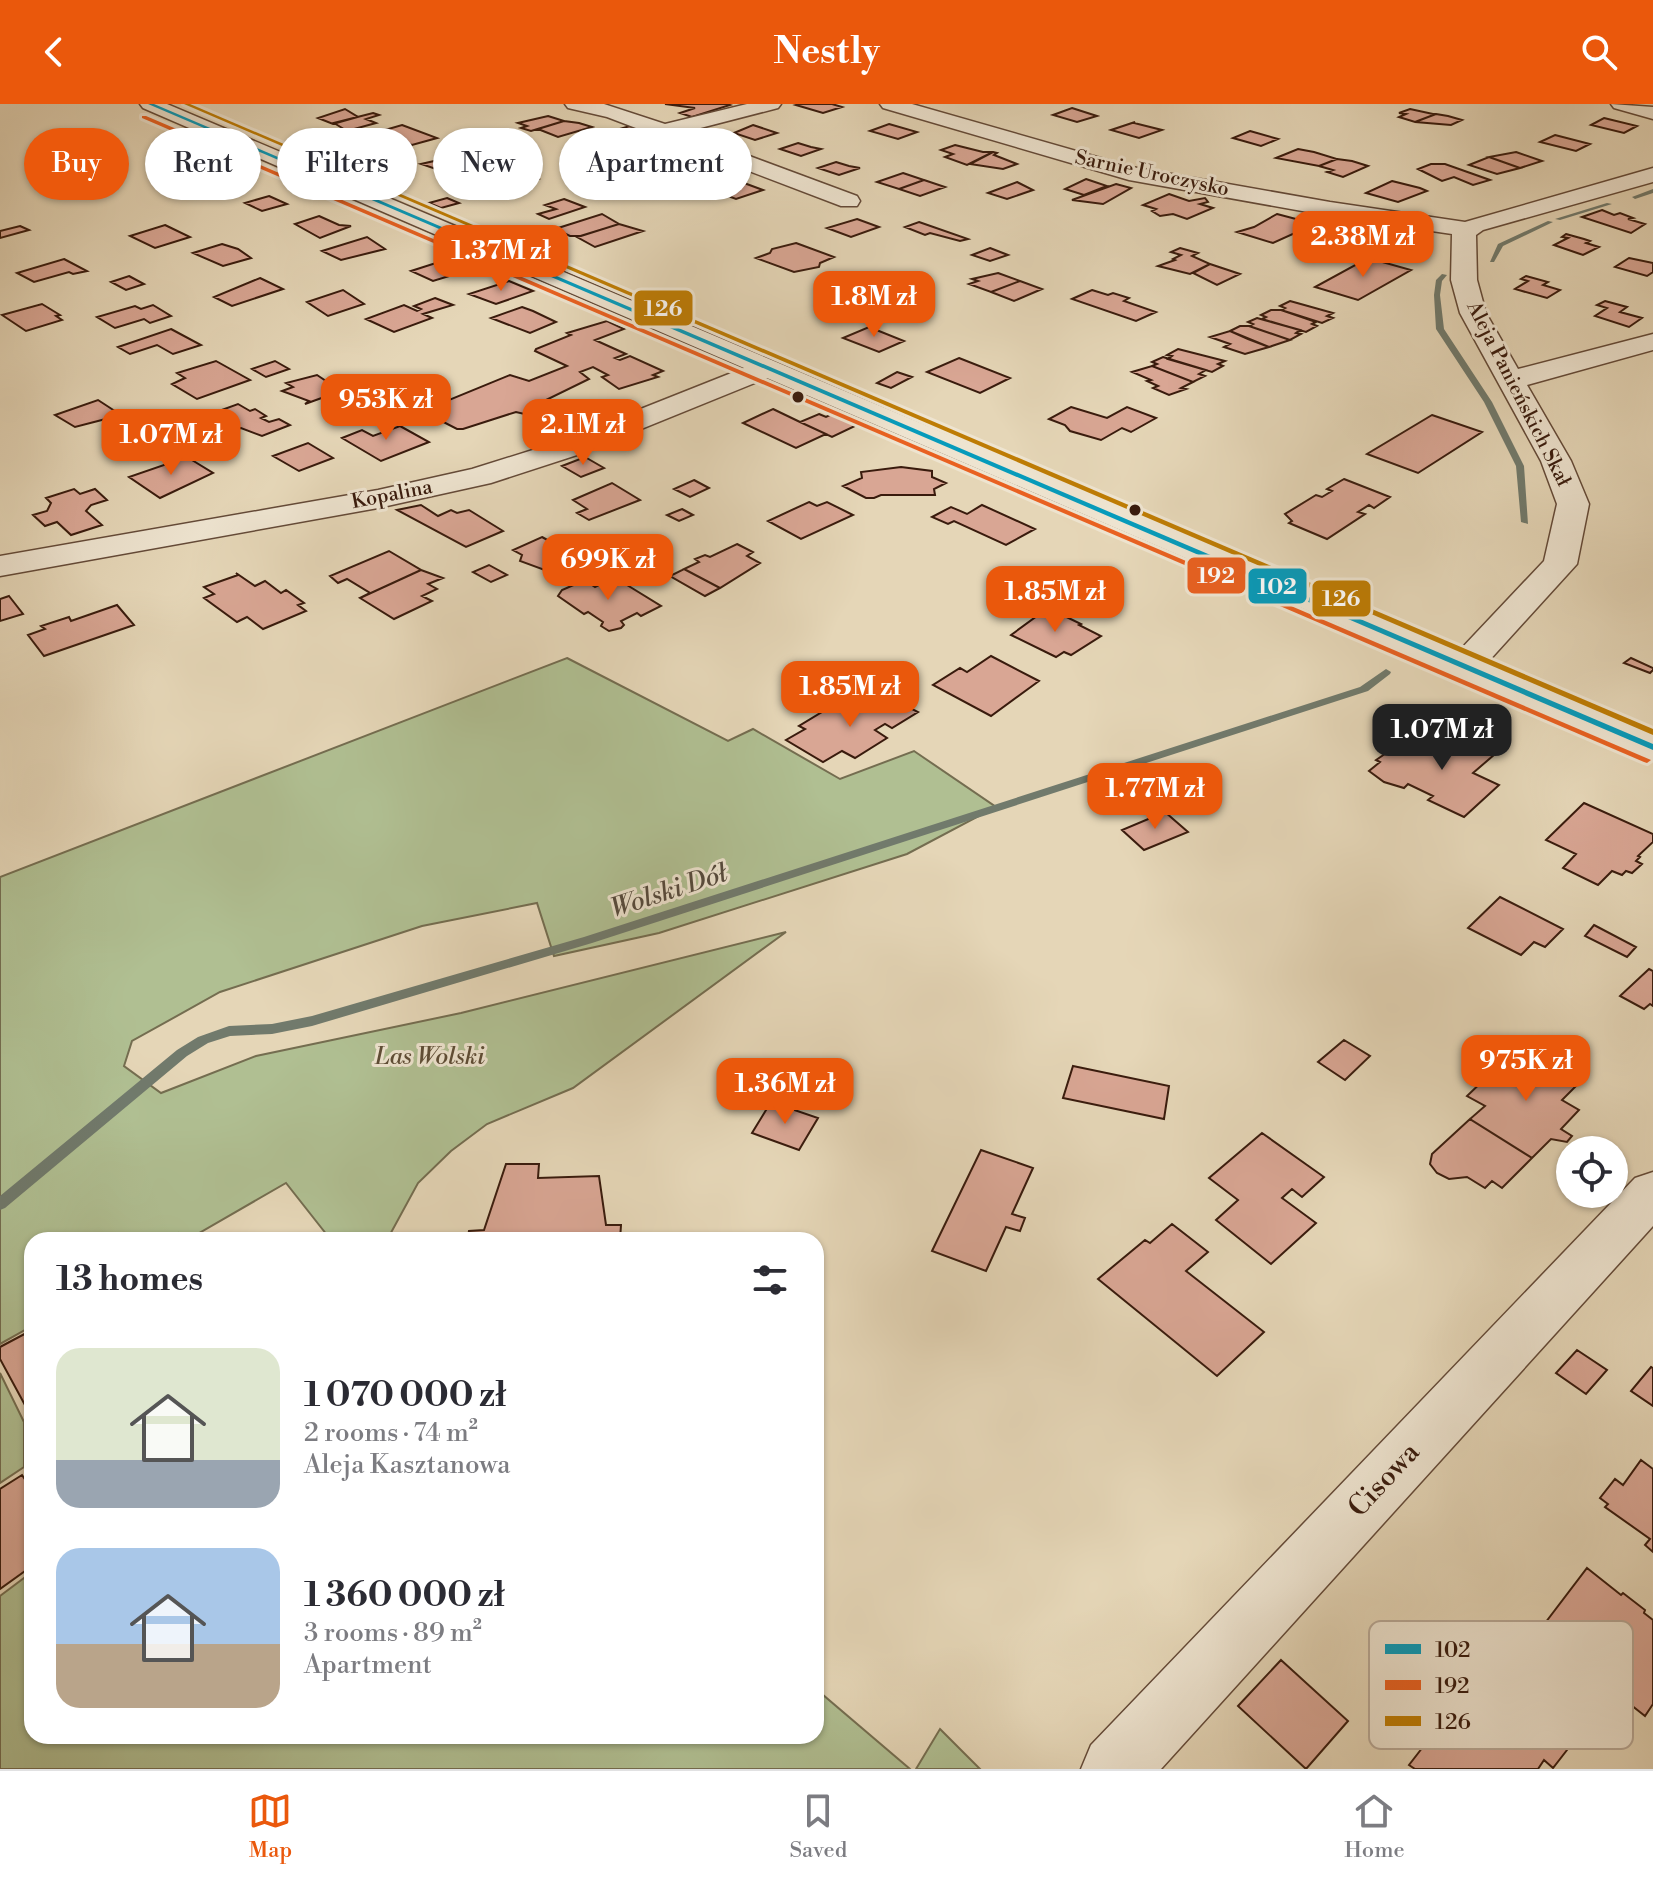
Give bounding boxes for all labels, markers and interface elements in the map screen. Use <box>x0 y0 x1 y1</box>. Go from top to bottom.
icon: back <box>32 30 76 74</box>
text: Nestly <box>773 30 880 75</box>
icon: search <box>1577 30 1621 74</box>
chip: Buy <box>24 128 129 200</box>
chip: Rent <box>145 128 261 200</box>
chip: Filters <box>277 128 417 200</box>
chip: New <box>433 128 543 200</box>
chip: Apartment <box>559 128 752 200</box>
street label: Sarnie Uroczysko <box>1073 145 1231 203</box>
pin: 2.38M zł <box>1280 211 1446 279</box>
text: 2.38M zł <box>1311 221 1415 253</box>
pin: 1.37M zł <box>418 225 584 293</box>
text: 1.37M zł <box>451 235 551 267</box>
pin: 1.8M zł <box>800 271 948 339</box>
text: 1.8M zł <box>831 281 917 313</box>
line badge: 126 <box>633 289 694 327</box>
text: 126 <box>644 296 682 323</box>
street label: Aleja Panieńskich Skał <box>1460 296 1576 491</box>
pin: 953K zł <box>312 374 460 442</box>
text: 953K zł <box>339 384 433 416</box>
unlabelled marker <box>790 389 806 405</box>
pin: 2.1M zł <box>509 399 657 467</box>
pin: 1.07M zł <box>88 409 254 477</box>
text: 2.1M zł <box>540 409 626 441</box>
text: 1.07M zł <box>119 419 223 451</box>
street label: Kopalina <box>349 475 435 515</box>
unlabelled marker <box>1127 502 1143 518</box>
pin: 699K zł <box>534 534 682 602</box>
text: 699K zł <box>560 544 656 576</box>
line badge: 192 <box>1186 556 1247 595</box>
text: 192 <box>1197 563 1235 590</box>
pin: 1.85M zł <box>972 566 1138 634</box>
line badge: 102 <box>1247 567 1308 605</box>
text: 102 <box>1257 574 1297 601</box>
text: 1.85M zł <box>1004 576 1106 608</box>
line badge: 126 <box>1311 579 1372 618</box>
text: 126 <box>1322 586 1360 613</box>
pin: 1.85M zł <box>767 661 933 729</box>
text: 1.85M zł <box>799 671 901 703</box>
pin: 1.07M zł <box>1359 704 1525 772</box>
text: 1.07M zł <box>1390 714 1494 746</box>
pin: 1.77M zł <box>1072 763 1238 831</box>
text: 1.77M zł <box>1105 773 1205 805</box>
water label: Wolski Dół <box>606 857 732 925</box>
pin: 975K zł <box>1452 1035 1600 1103</box>
park label: Las Wolski <box>374 1042 485 1072</box>
text: 975K zł <box>1479 1045 1573 1077</box>
pin: 1.36M zł <box>702 1058 868 1126</box>
text: 1.36M zł <box>734 1068 836 1100</box>
map controls <box>1556 1136 1628 1208</box>
button: locate <box>1556 1136 1628 1208</box>
icon: filters <box>748 1258 792 1302</box>
text: 13 homes <box>56 1259 203 1301</box>
text: 1 070 000 zł <box>304 1375 506 1417</box>
icon: home <box>120 1380 216 1476</box>
text: 2 rooms · 74 m² <box>304 1417 478 1449</box>
street label: Cisowa <box>1341 1435 1428 1525</box>
text: Aleja Kasztanowa <box>304 1449 510 1481</box>
text: 1 360 000 zł <box>304 1575 505 1617</box>
icon: home <box>120 1580 216 1676</box>
text: 3 rooms · 89 m² <box>304 1617 482 1649</box>
legend <box>1369 1621 1633 1749</box>
text: 102 <box>1435 1637 1471 1664</box>
text: Apartment <box>304 1649 432 1681</box>
text: 192 <box>1435 1673 1470 1700</box>
text: 126 <box>1435 1709 1471 1736</box>
tab: Map <box>248 1789 292 1864</box>
tab: Saved <box>789 1789 847 1864</box>
tab: Home <box>1344 1789 1405 1864</box>

